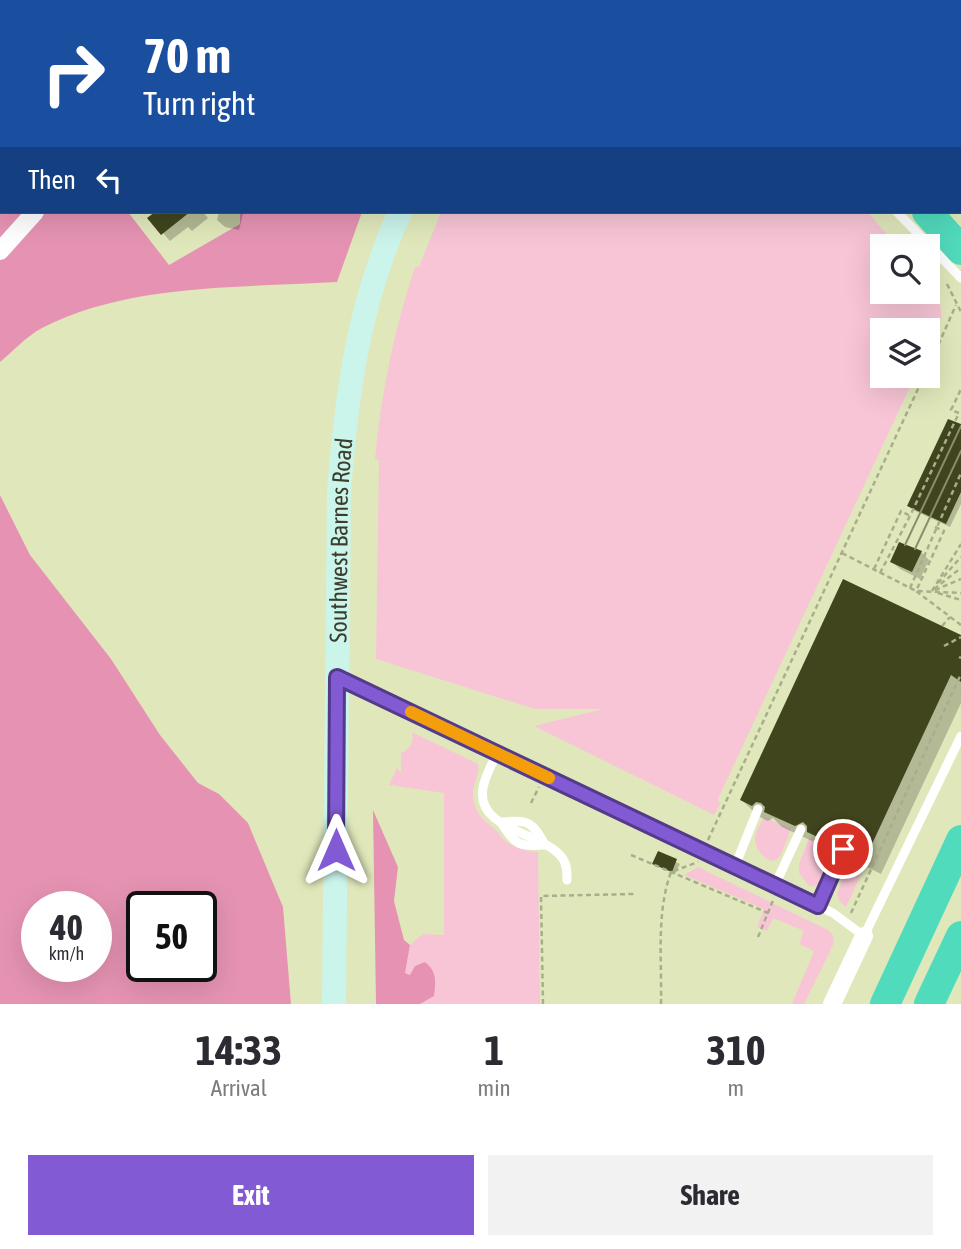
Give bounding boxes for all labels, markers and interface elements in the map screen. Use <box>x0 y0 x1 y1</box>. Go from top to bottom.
text: 70 m <box>143 27 231 83</box>
icon: right <box>28 28 119 119</box>
text: Turn right <box>143 85 256 122</box>
icon: left <box>90 161 128 199</box>
text: Then <box>28 165 76 195</box>
map controls <box>870 234 940 388</box>
button: search <box>870 234 940 304</box>
button: layers <box>870 318 940 388</box>
street label: Southwest Barnes Road <box>324 436 357 643</box>
position arrow <box>299 813 373 887</box>
pin <box>813 819 873 879</box>
icon: arrive <box>824 830 862 868</box>
speed limit sign: 50 <box>126 891 217 982</box>
text: 40 <box>50 907 83 947</box>
text: km/h <box>49 943 84 964</box>
text: 14:33 <box>196 1026 282 1074</box>
text: 1 <box>484 1026 504 1074</box>
text: 310 <box>706 1026 765 1074</box>
text: Arrival <box>211 1075 267 1101</box>
text: min <box>478 1075 511 1101</box>
text: m <box>728 1075 744 1101</box>
button: Exit <box>28 1155 474 1235</box>
button: Share <box>488 1155 933 1235</box>

